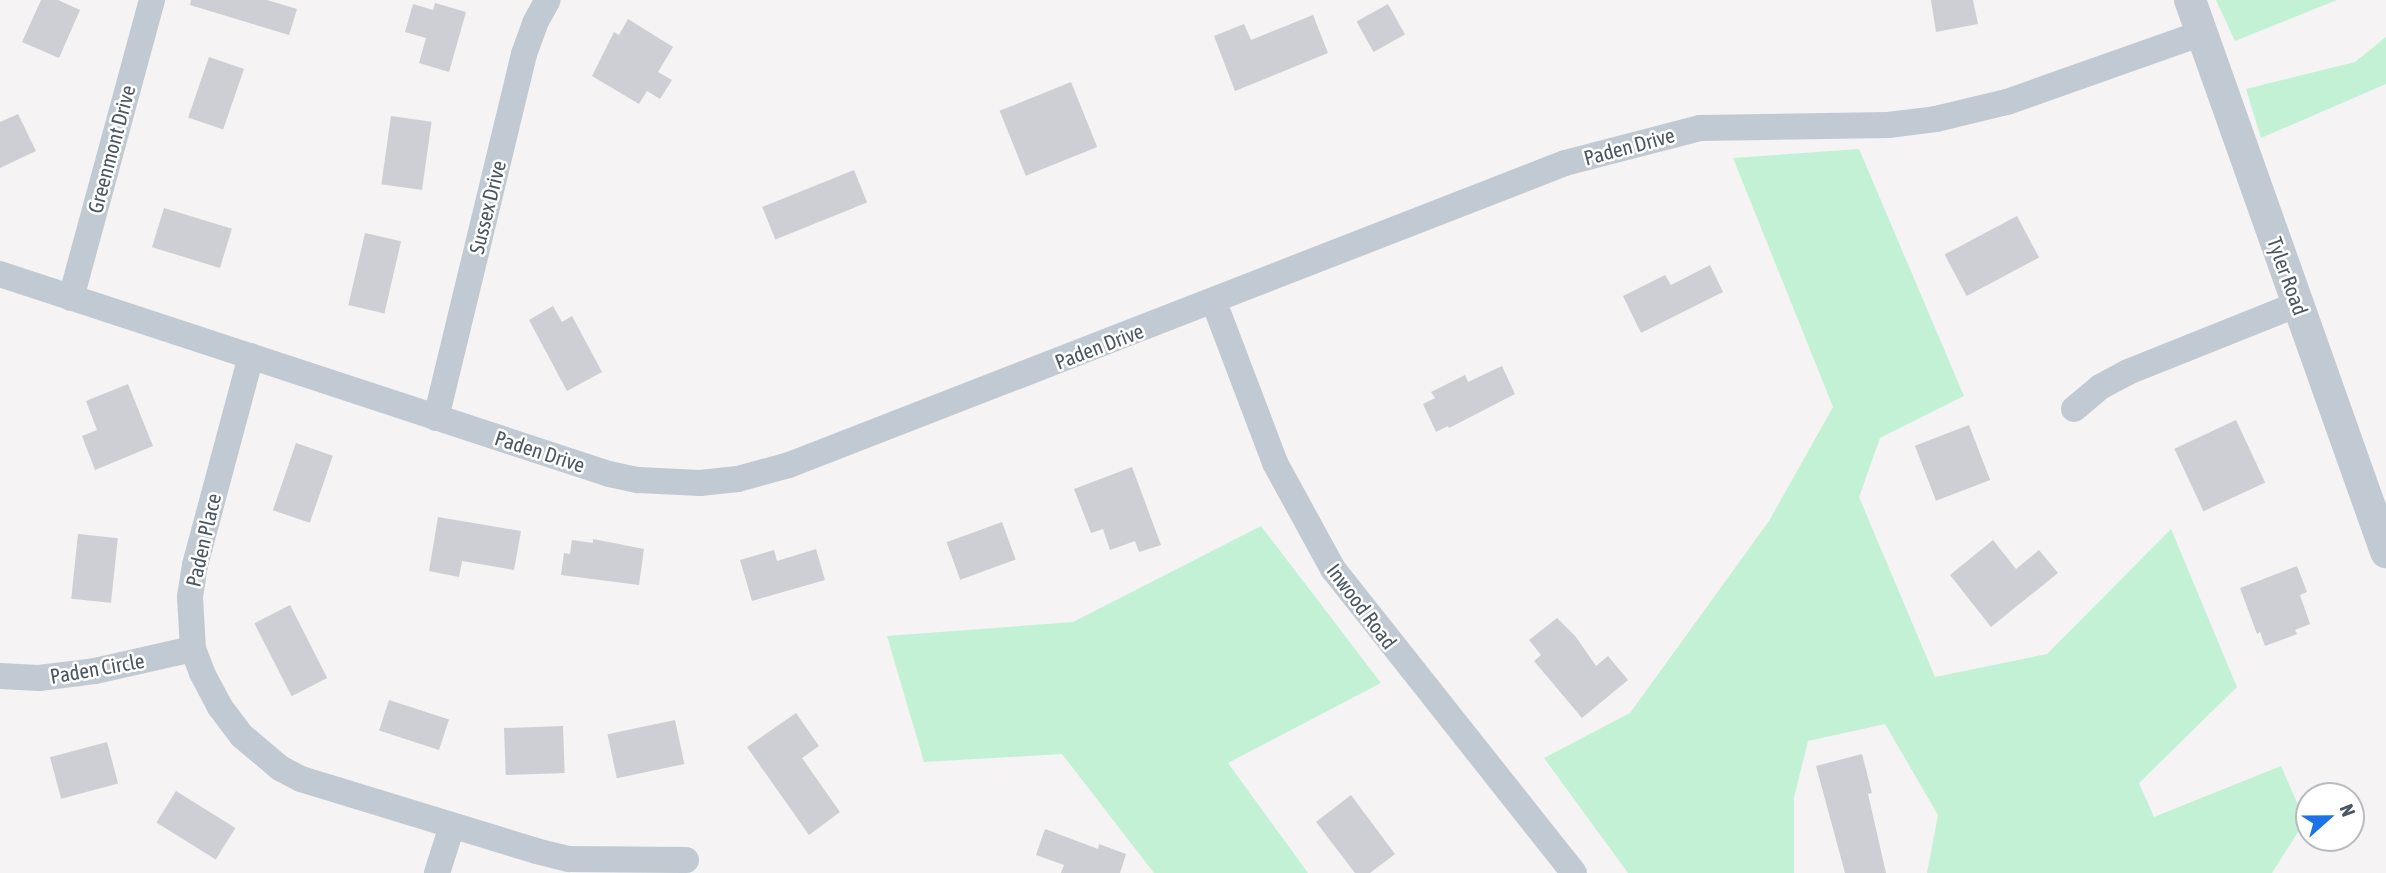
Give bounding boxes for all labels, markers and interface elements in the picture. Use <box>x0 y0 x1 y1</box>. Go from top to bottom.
street label: Greenmont Drive <box>82 82 140 216</box>
street label: Paden Drive <box>1581 122 1677 170</box>
street label: Sussex Drive <box>463 158 511 256</box>
street label: Tyler Road <box>2262 234 2314 318</box>
street label: Paden Drive <box>1051 318 1147 374</box>
street label: Paden Drive <box>492 425 588 477</box>
street label: Paden Place <box>180 491 226 589</box>
street label: Inwood Road <box>1322 558 1402 654</box>
street label: Paden Circle <box>48 647 146 689</box>
north arrow <box>2295 782 2365 852</box>
text: N <box>2335 801 2360 819</box>

